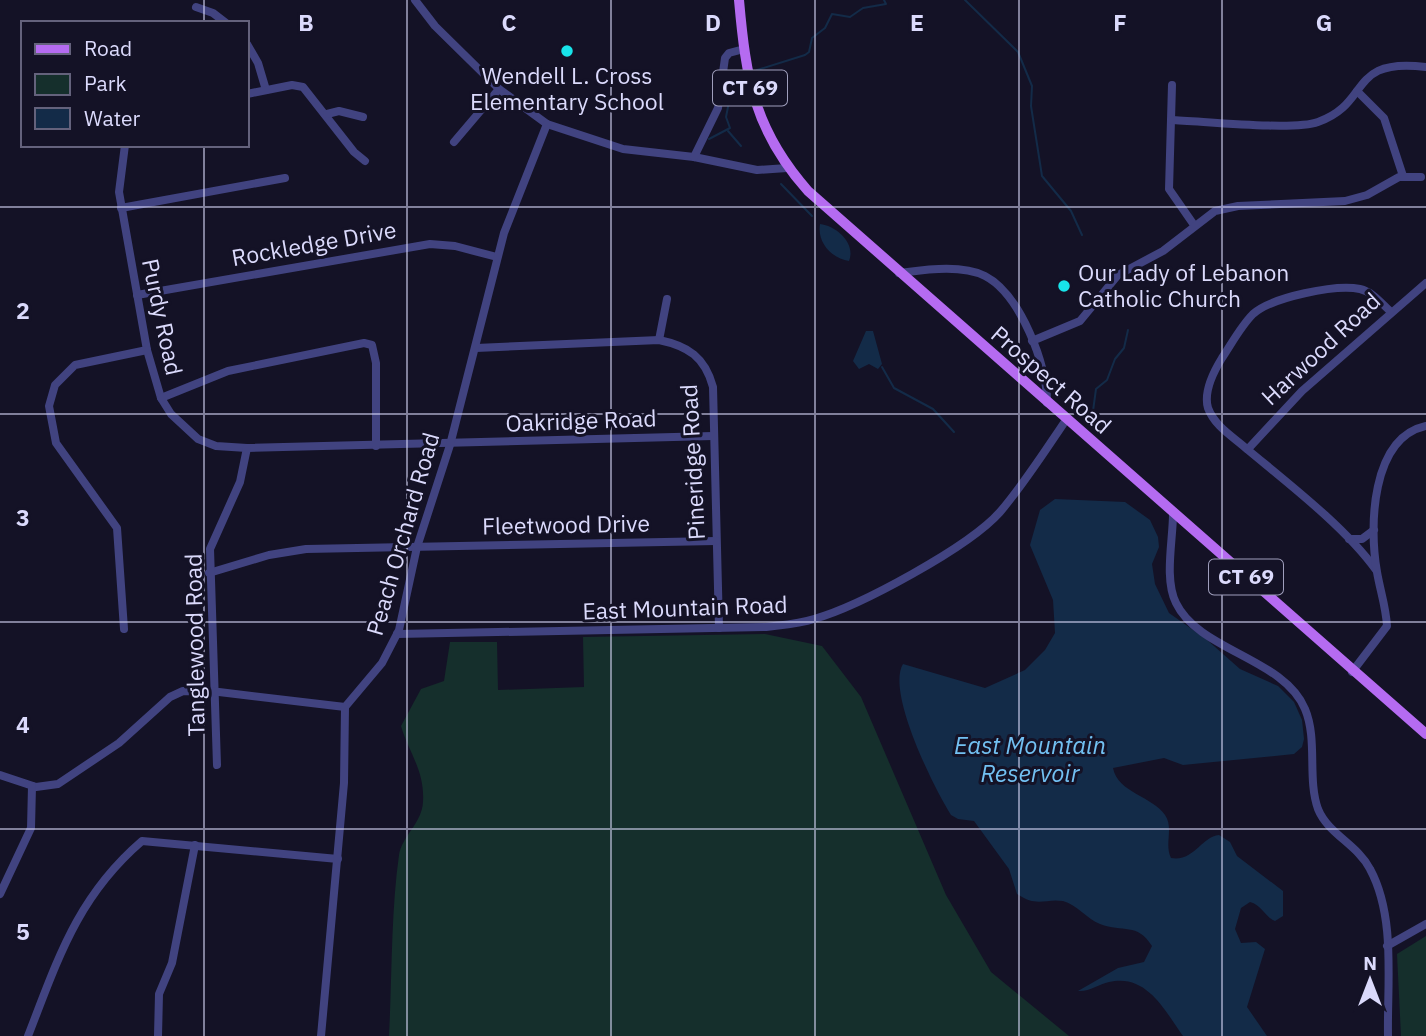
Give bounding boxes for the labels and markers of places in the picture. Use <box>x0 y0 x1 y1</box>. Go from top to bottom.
marker: Wendell L. Cross Elementary School <box>559 43 575 59</box>
place label: Wendell L. Cross Elementary School <box>470 60 664 116</box>
place label: Our Lady of Lebanon Catholic Church <box>1078 257 1289 313</box>
marker: Our Lady of Lebanon Catholic Church <box>1056 278 1072 294</box>

